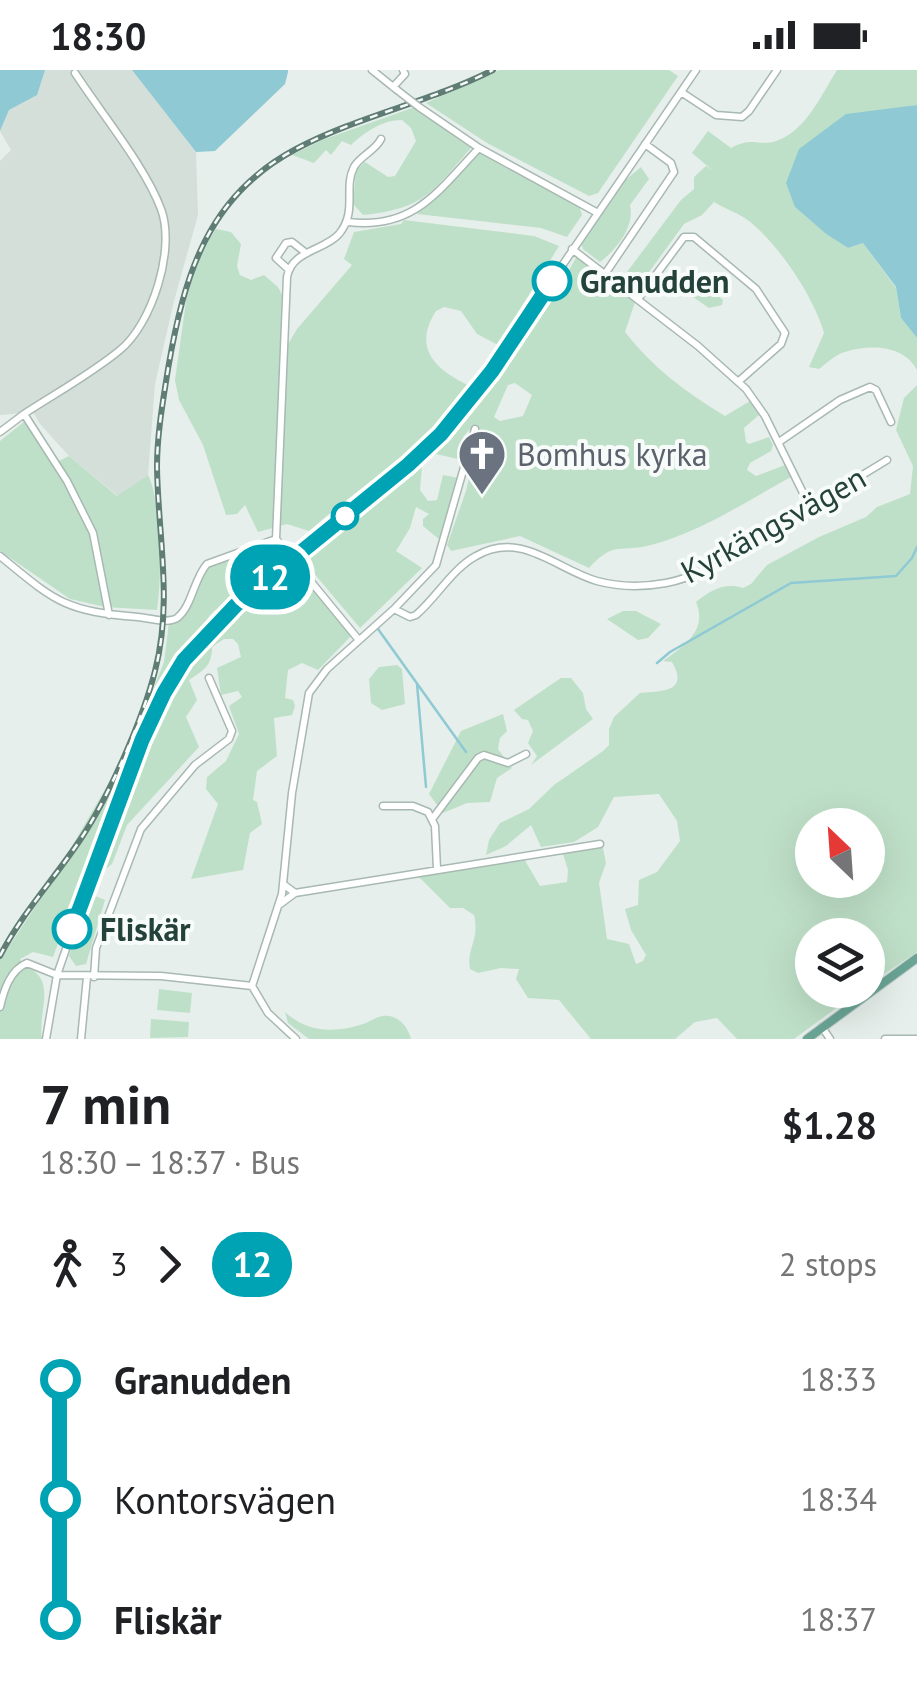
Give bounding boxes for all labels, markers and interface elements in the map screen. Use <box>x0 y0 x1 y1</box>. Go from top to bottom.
text: 18:30 <box>50 11 146 60</box>
place label: Granudden <box>580 260 729 302</box>
marker: Granudden <box>533 262 571 300</box>
church icon: Bomhus kyrka <box>456 428 508 496</box>
place label: Bomhus kyrka <box>517 433 708 475</box>
street label: Kyrkängsvägen <box>673 456 873 592</box>
unlabelled marker <box>332 503 358 529</box>
line badge: 12 <box>225 544 315 610</box>
text: 12 <box>250 554 290 600</box>
north arrow <box>795 808 885 898</box>
map controls <box>795 808 885 1008</box>
place label: Fliskär <box>100 908 191 950</box>
marker: Fliskär <box>53 910 91 948</box>
button: layers <box>795 918 885 1008</box>
text: 7 min <box>40 1068 171 1139</box>
text: $1.28 <box>781 1100 877 1149</box>
text: 18:30 – 18:37 · Bus <box>40 1141 300 1183</box>
icon: walk <box>40 1237 95 1292</box>
icon: forward <box>142 1237 197 1292</box>
text: 12 <box>232 1241 272 1287</box>
text: 3 <box>110 1243 127 1285</box>
text: 2 stops <box>779 1243 877 1285</box>
text: Granudden <box>114 1355 291 1404</box>
text: 18:33 <box>800 1358 877 1400</box>
text: Kontorsvägen <box>114 1475 336 1524</box>
text: 18:34 <box>800 1478 877 1520</box>
text: Fliskär <box>114 1595 222 1644</box>
text: 18:37 <box>800 1598 877 1640</box>

